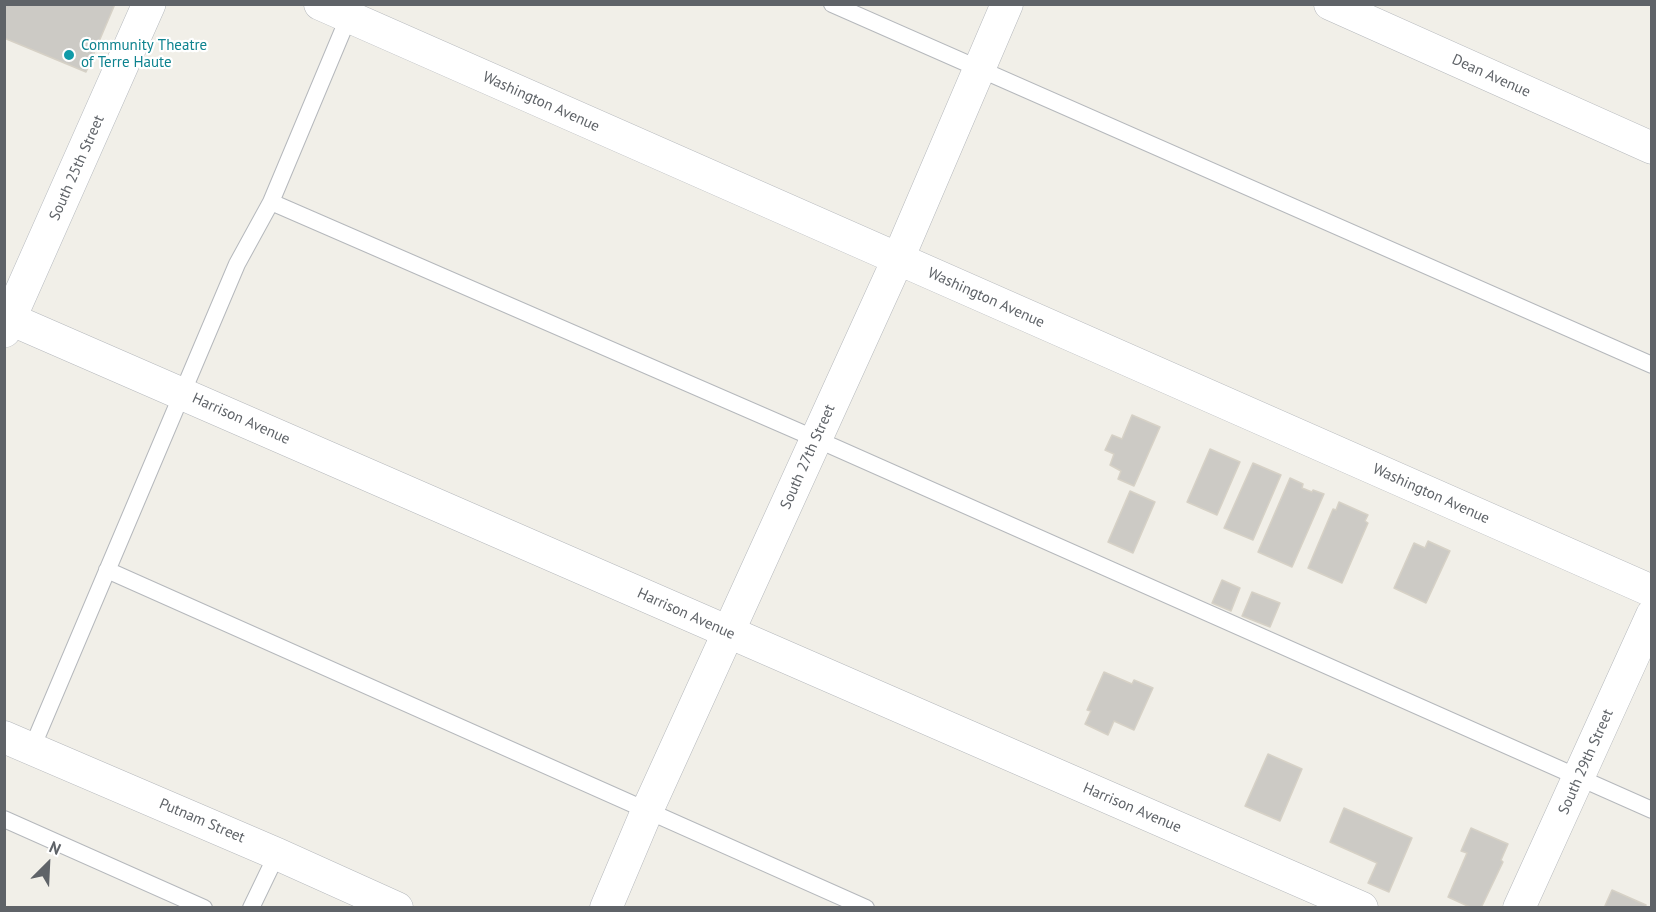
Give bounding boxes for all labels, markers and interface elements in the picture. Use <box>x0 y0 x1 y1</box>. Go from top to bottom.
place label: Community Theatre of Terre Haute <box>81 37 207 72</box>
marker: Community Theatre of Terre Haute <box>62 48 76 62</box>
street label: Dean Avenue <box>1449 51 1533 101</box>
street label: Washington Avenue <box>480 68 602 136</box>
street label: South 25th Street <box>46 113 108 223</box>
street label: Washington Avenue <box>925 264 1047 332</box>
street label: Harrison Avenue <box>189 389 293 449</box>
street label: South 27th Street <box>777 402 839 512</box>
street label: Washington Avenue <box>1370 460 1492 528</box>
street label: Harrison Avenue <box>634 584 738 644</box>
street label: South 29th Street <box>1555 707 1617 817</box>
street label: Harrison Avenue <box>1080 779 1184 837</box>
street label: Putnam Street <box>157 795 247 847</box>
north arrow <box>18 834 78 894</box>
text: N <box>46 836 64 859</box>

